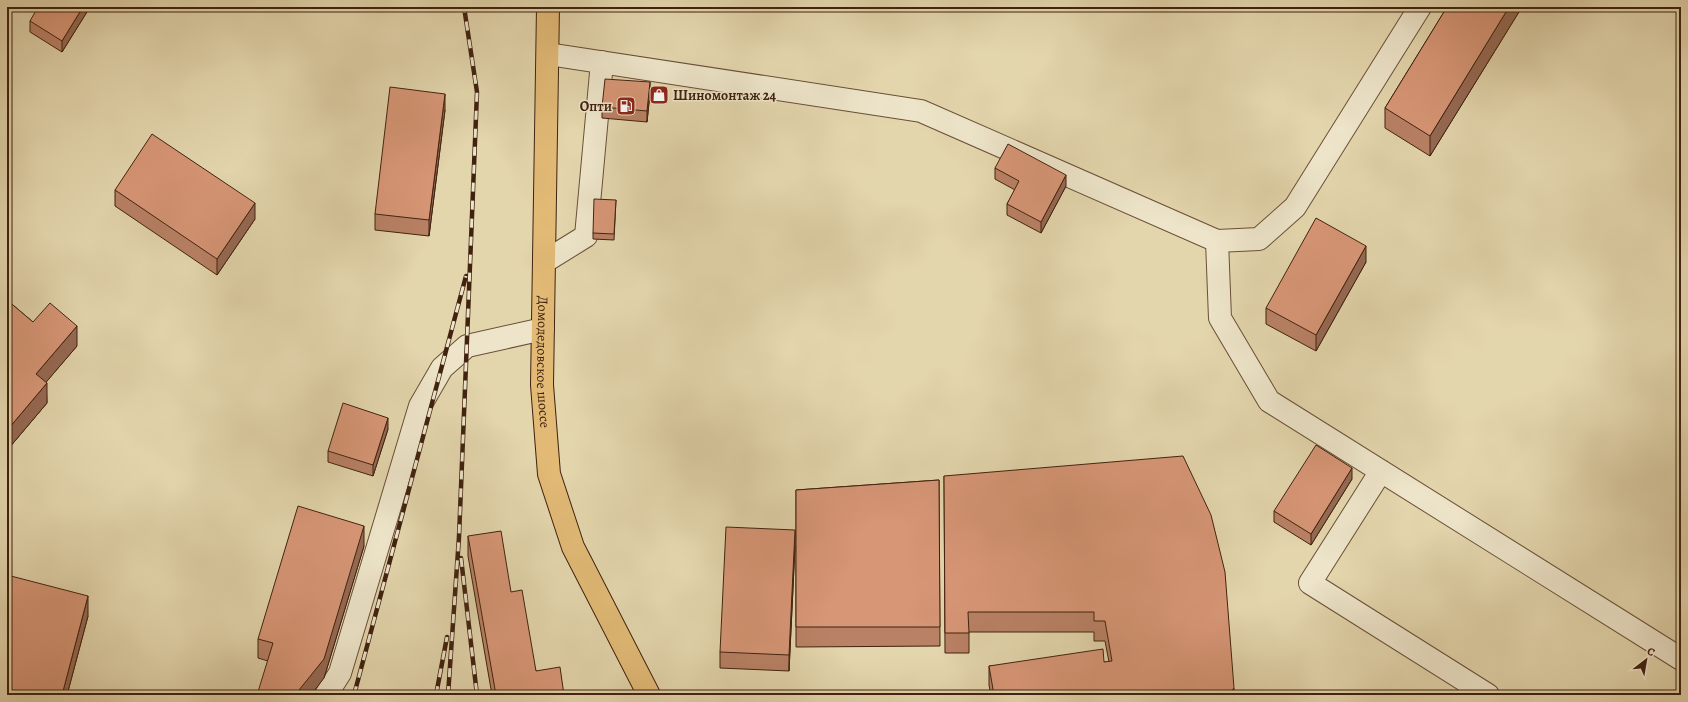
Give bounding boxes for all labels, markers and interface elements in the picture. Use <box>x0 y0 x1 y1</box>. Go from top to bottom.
shop icon: Шиномонтаж 24 <box>648 84 670 106</box>
place label: Шиномонтаж 24 <box>673 86 777 105</box>
fuel station icon: Опти <box>615 95 637 117</box>
place label: Опти <box>580 97 612 116</box>
street label: Домодедовское шоссе <box>532 296 555 429</box>
north arrow <box>1626 640 1666 680</box>
text: С <box>1644 644 1658 660</box>

